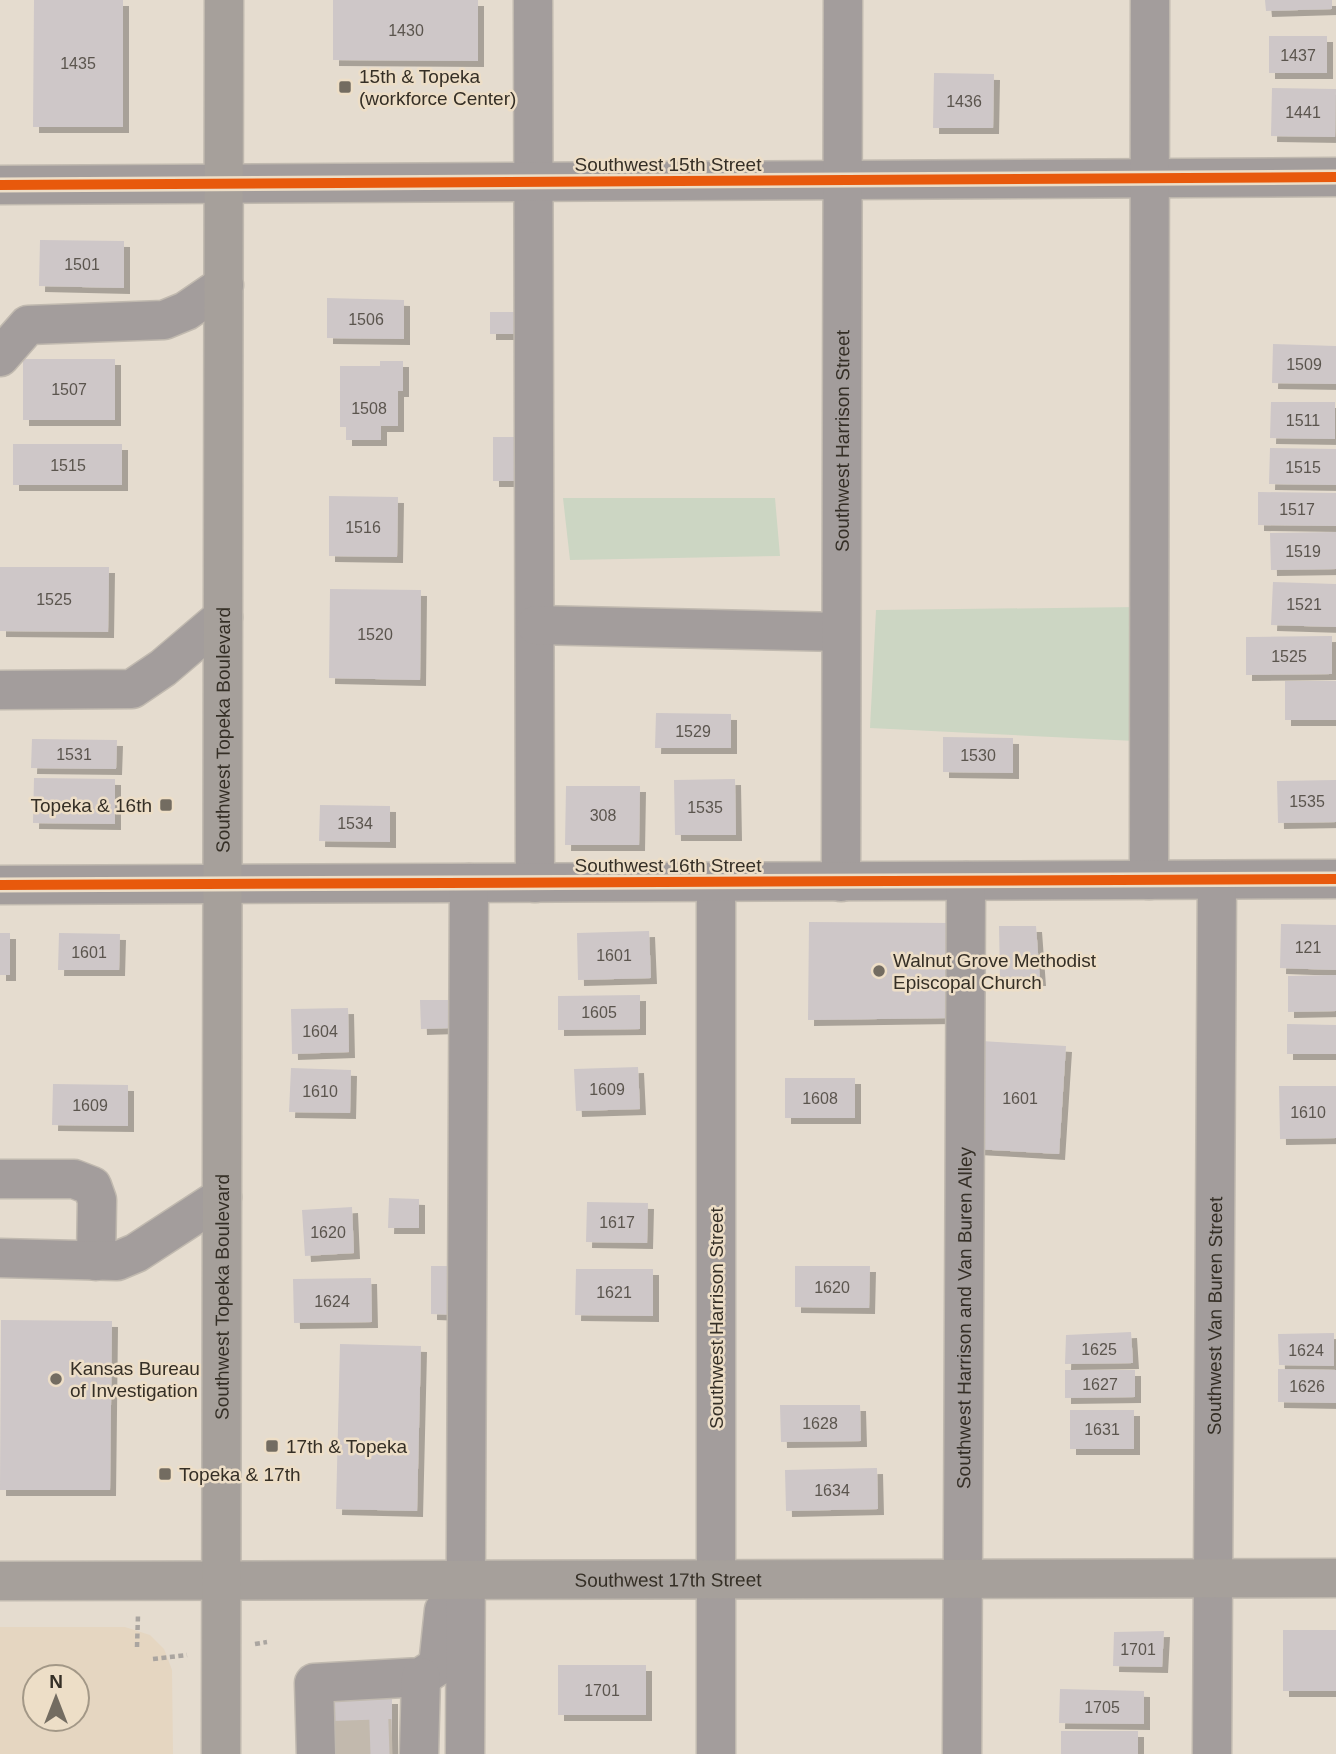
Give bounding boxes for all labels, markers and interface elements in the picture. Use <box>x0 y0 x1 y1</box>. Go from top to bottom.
house number: 1430 <box>388 22 424 39</box>
house number: 1437 <box>1280 47 1316 64</box>
house number: 1435 <box>60 55 96 72</box>
place label: 15th & Topeka (workforce Center) <box>359 66 516 109</box>
marker: 15th & Topeka (workforce Center) <box>337 79 353 95</box>
house number: 1436 <box>946 93 982 110</box>
house number: 1441 <box>1285 104 1321 121</box>
street label: Southwest 15th Street <box>575 154 762 175</box>
house number: 1501 <box>64 256 100 273</box>
house number: 1506 <box>348 311 384 328</box>
street label: Southwest Harrison Street <box>832 329 853 552</box>
house number: 1509 <box>1286 356 1322 373</box>
house number: 1507 <box>51 381 87 398</box>
house number: 1508 <box>351 400 387 417</box>
house number: 1511 <box>1286 412 1320 429</box>
house number: 1515 <box>50 457 86 474</box>
house number: 1515 <box>1285 459 1321 476</box>
house number: 1517 <box>1279 501 1315 518</box>
house number: 1516 <box>345 519 381 536</box>
house number: 1519 <box>1285 543 1321 560</box>
house number: 1525 <box>36 591 72 608</box>
house number: 1521 <box>1286 596 1322 613</box>
street label: Southwest Topeka Boulevard <box>213 607 234 853</box>
house number: 1520 <box>357 626 393 643</box>
house number: 1525 <box>1271 648 1307 665</box>
house number: 1529 <box>675 723 711 740</box>
house number: 1531 <box>56 746 92 763</box>
house number: 1530 <box>960 747 996 764</box>
house number: 1535 <box>1289 793 1325 810</box>
place label: Topeka & 16th <box>31 795 152 816</box>
marker: Topeka & 16th <box>158 797 174 813</box>
house number: 1535 <box>687 799 723 816</box>
house number: 308 <box>590 807 616 824</box>
house number: 1534 <box>337 815 373 832</box>
street label: Southwest 16th Street <box>575 855 762 876</box>
house number: 121 <box>1295 939 1321 956</box>
house number: 1601 <box>71 944 107 961</box>
house number: 1601 <box>596 947 632 964</box>
place label: Walnut Grove Methodist Episcopal Church <box>893 950 1097 993</box>
marker: Walnut Grove Methodist Episcopal Church <box>871 963 887 979</box>
house number: 1605 <box>581 1004 617 1021</box>
house number: 1604 <box>302 1023 338 1040</box>
house number: 1609 <box>589 1081 625 1098</box>
house number: 1610 <box>302 1083 338 1100</box>
house number: 1608 <box>802 1090 838 1107</box>
house number: 1601 <box>1002 1090 1038 1107</box>
house number: 1609 <box>72 1097 108 1114</box>
house number: 1610 <box>1290 1104 1326 1121</box>
street label: Southwest Harrison and Van Buren Alley <box>953 1146 976 1489</box>
street label: Southwest Topeka Boulevard <box>212 1174 233 1420</box>
street label: Southwest Van Buren Street <box>1204 1196 1226 1435</box>
street label: Southwest Harrison Street <box>706 1206 727 1429</box>
house number: 1617 <box>599 1214 635 1231</box>
house number: 1620 <box>310 1224 346 1241</box>
house number: 1620 <box>814 1279 850 1296</box>
house number: 1621 <box>596 1284 632 1301</box>
house number: 1624 <box>314 1293 350 1310</box>
house number: 1625 <box>1081 1341 1117 1358</box>
house number: 1624 <box>1288 1342 1324 1359</box>
place label: Kansas Bureau of Investigation <box>70 1358 200 1401</box>
marker: Kansas Bureau of Investigation <box>48 1371 64 1387</box>
house number: 1627 <box>1082 1376 1118 1393</box>
house number: 1626 <box>1289 1378 1325 1395</box>
house number: 1628 <box>802 1415 838 1432</box>
house number: 1631 <box>1084 1421 1120 1438</box>
place label: 17th & Topeka <box>286 1436 408 1457</box>
marker: 17th & Topeka <box>264 1438 280 1454</box>
place label: Topeka & 17th <box>179 1464 300 1485</box>
marker: Topeka & 17th <box>157 1466 173 1482</box>
house number: 1634 <box>814 1482 850 1499</box>
street label: Southwest 17th Street <box>574 1569 762 1591</box>
house number: 1701 <box>1120 1641 1156 1658</box>
north arrow <box>21 1663 91 1733</box>
text: N <box>49 1671 63 1692</box>
house number: 1701 <box>584 1682 620 1699</box>
house number: 1705 <box>1084 1699 1120 1716</box>

